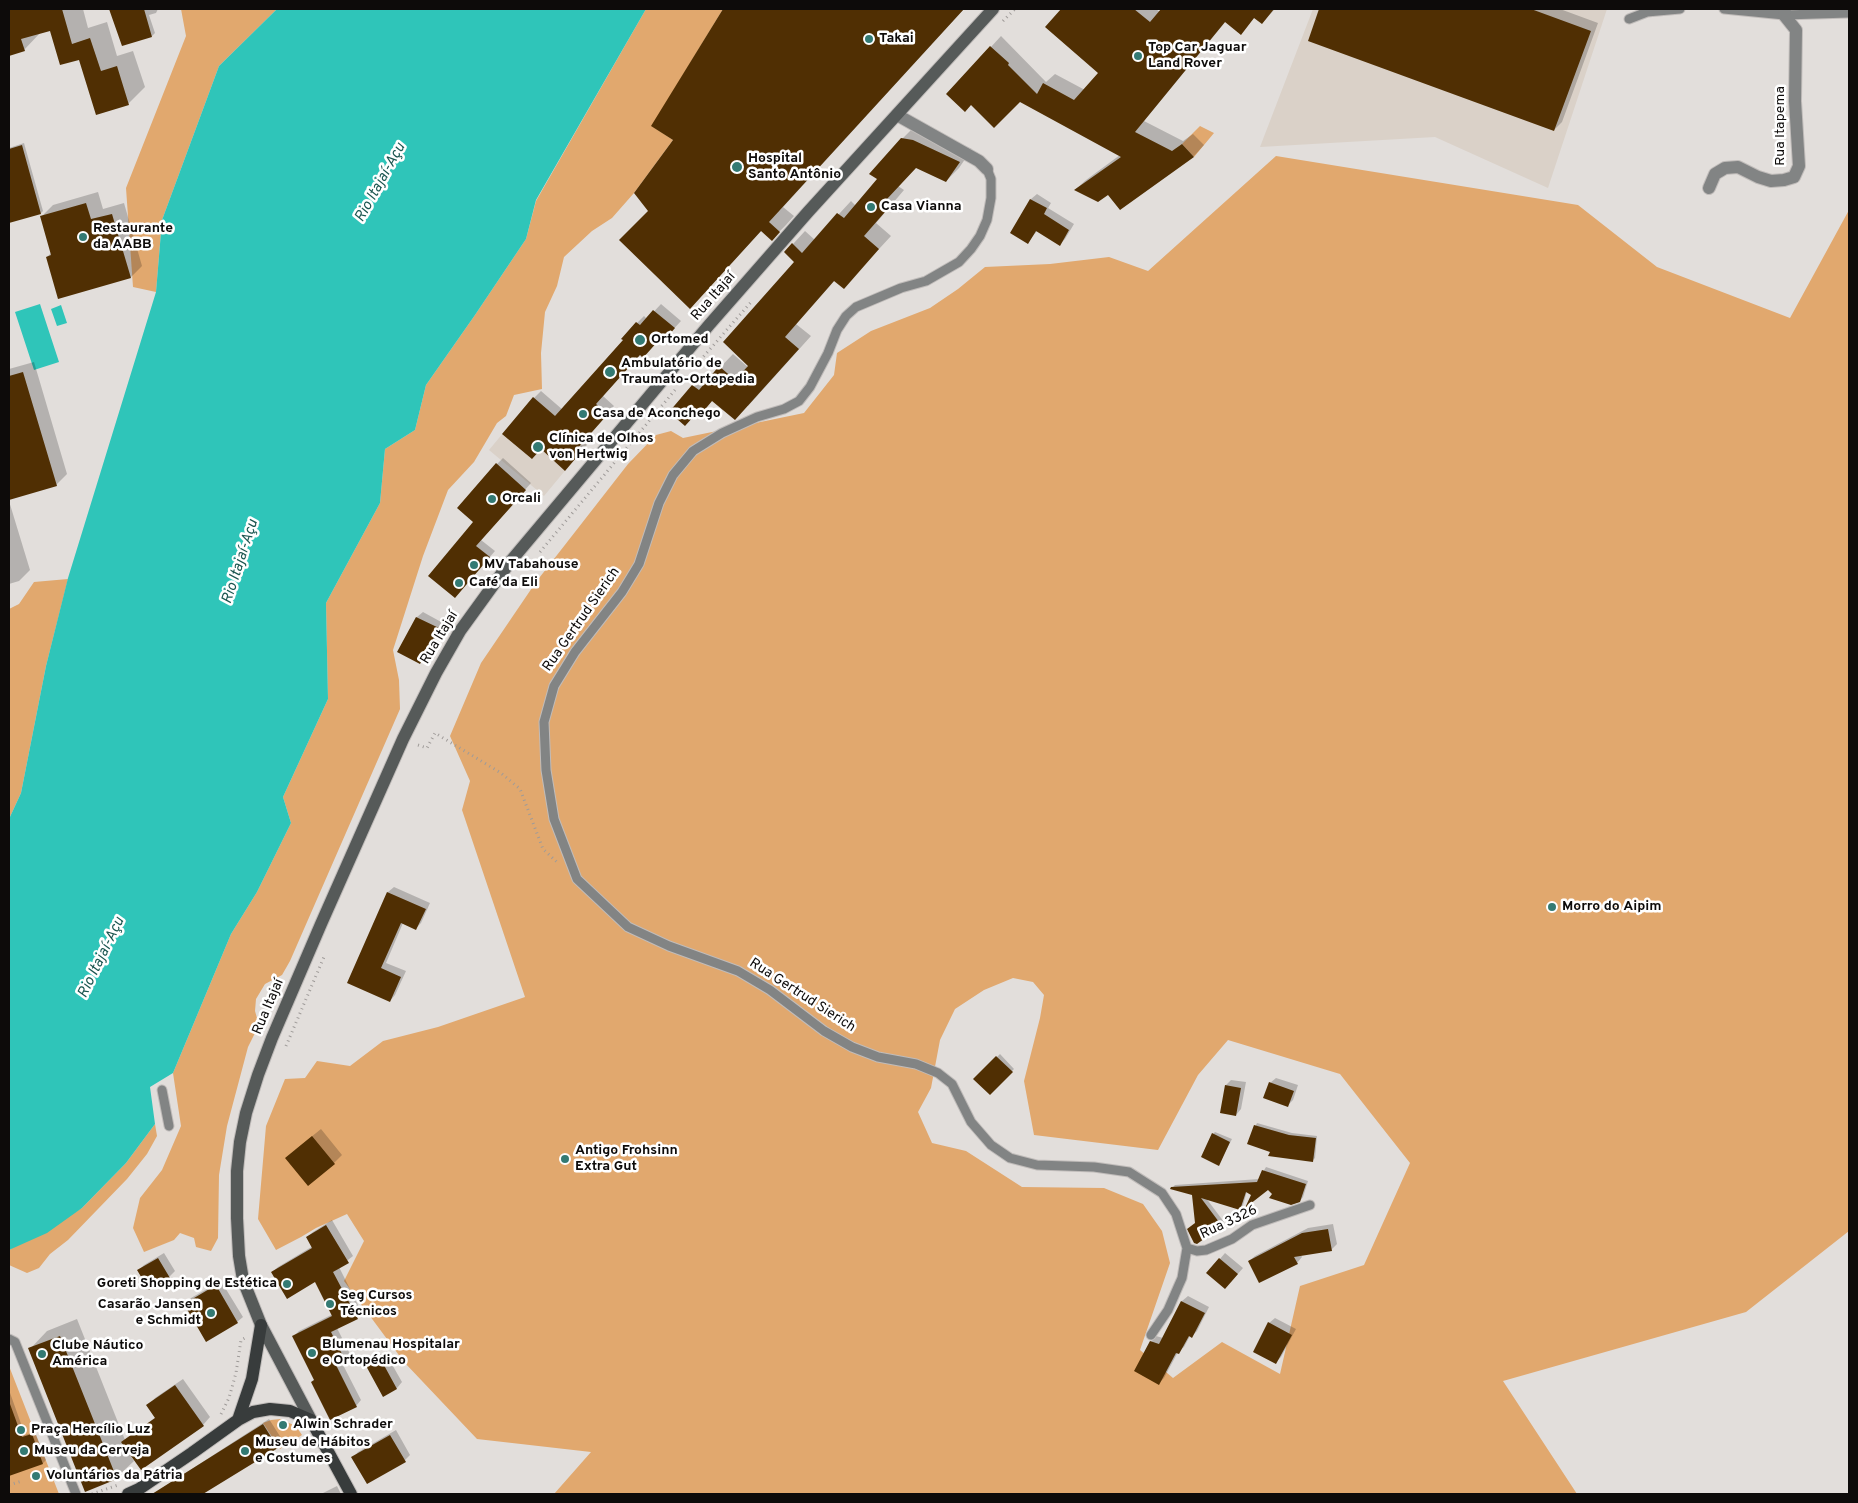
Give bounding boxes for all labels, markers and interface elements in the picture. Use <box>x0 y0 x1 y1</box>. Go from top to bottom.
place label: Takai <box>879 31 914 47</box>
marker: Takai <box>863 33 875 45</box>
place label: Top Car Jaguar Land Rover <box>1148 40 1247 72</box>
marker: Top Car Jaguar Land Rover <box>1132 50 1144 62</box>
street label: Rua Itapema <box>1773 86 1789 166</box>
water label: Rio Itajaí-Açu <box>352 140 410 226</box>
place label: Hospital Santo Antônio <box>748 151 841 184</box>
marker: Hospital Santo Antônio <box>730 160 744 174</box>
place label: Casa Vianna <box>881 199 962 215</box>
marker: Casa Vianna <box>865 201 877 213</box>
place label: Restaurante da AABB <box>93 221 173 253</box>
marker: Restaurante da AABB <box>77 231 89 243</box>
street label: Rua Itajaí <box>688 269 740 325</box>
place label: Ortomed <box>651 332 709 348</box>
marker: Ortomed <box>633 333 647 347</box>
place label: Ambulatório de Traumato-Ortopedia <box>621 356 755 388</box>
marker: Ambulatório de Traumato-Ortopedia <box>603 365 617 379</box>
place label: Casa de Aconchego <box>593 406 721 422</box>
marker: Casa de Aconchego <box>577 408 589 420</box>
place label: Clínica de Olhos von Hertwig <box>549 431 654 464</box>
marker: Clínica de Olhos von Hertwig <box>531 440 545 454</box>
place label: Orcali <box>502 491 541 507</box>
marker: Orcali <box>486 493 498 505</box>
water label: Rio Itajaí-Açu <box>219 518 263 606</box>
place label: MV Tabahouse <box>484 557 579 573</box>
marker: MV Tabahouse <box>468 559 480 571</box>
street label: Rua Gertrud Sierich <box>540 565 624 675</box>
place label: Café da Eli <box>469 575 538 591</box>
marker: Café da Eli <box>453 577 465 589</box>
street label: Rua Itajaí <box>418 608 462 668</box>
place label: Morro do Aipim <box>1562 899 1662 915</box>
marker: Morro do Aipim <box>1546 901 1558 913</box>
water label: Rio Itajaí-Açu <box>75 915 129 1001</box>
street label: Rua Gertrud Sierich <box>746 955 858 1037</box>
street label: Rua Itajaí <box>250 977 288 1037</box>
place label: Antigo Frohsinn Extra Gut <box>575 1143 678 1176</box>
marker: Antigo Frohsinn Extra Gut <box>559 1153 571 1165</box>
street label: Rua 3326 <box>1198 1202 1260 1244</box>
place label: Goreti Shopping de Estética <box>97 1276 277 1292</box>
marker: Goreti Shopping de Estética <box>281 1278 293 1290</box>
place label: Seg Cursos Técnicos <box>340 1288 412 1320</box>
place label: Casarão Jansen e Schmidt <box>98 1297 201 1330</box>
marker: Seg Cursos Técnicos <box>324 1298 336 1310</box>
marker: Casarão Jansen e Schmidt <box>205 1307 217 1319</box>
place label: Blumenau Hospitalar e Ortopédico <box>322 1337 460 1370</box>
place label: Clube Náutico América <box>52 1338 144 1370</box>
marker: Blumenau Hospitalar e Ortopédico <box>306 1347 318 1359</box>
marker: Clube Náutico América <box>36 1348 48 1360</box>
place label: Alwin Schrader <box>293 1417 393 1433</box>
marker: Alwin Schrader <box>277 1419 289 1431</box>
place label: Praça Hercílio Luz <box>31 1422 151 1438</box>
marker: Praça Hercílio Luz <box>15 1424 27 1436</box>
place label: Museu de Hábitos e Costumes <box>255 1435 370 1468</box>
place label: Museu da Cerveja <box>34 1443 149 1459</box>
marker: Museu da Cerveja <box>18 1445 30 1457</box>
marker: Museu de Hábitos e Costumes <box>239 1445 251 1457</box>
place label: Voluntários da Pátria <box>46 1468 182 1484</box>
marker: Voluntários da Pátria <box>30 1470 42 1482</box>

